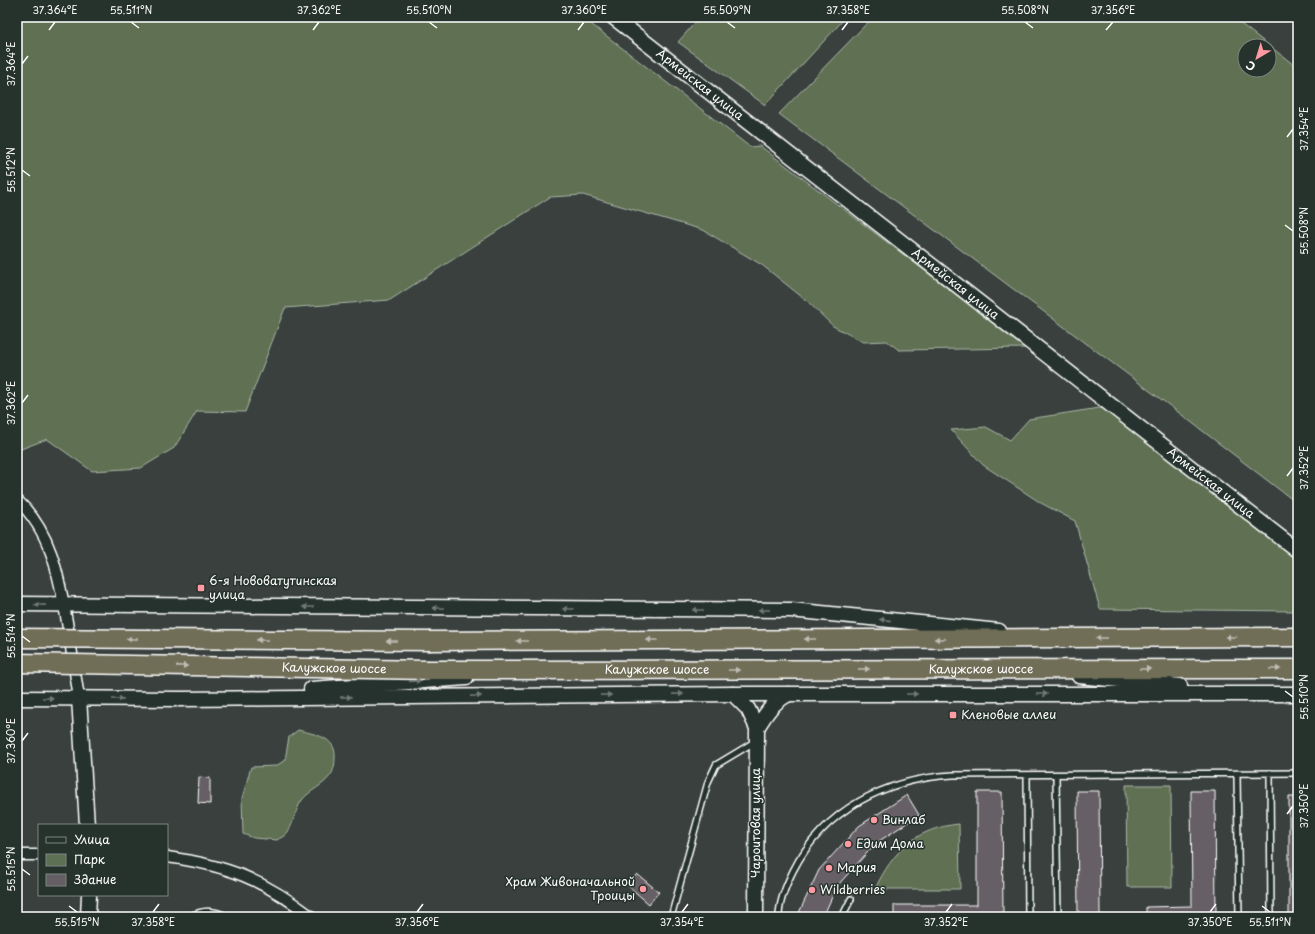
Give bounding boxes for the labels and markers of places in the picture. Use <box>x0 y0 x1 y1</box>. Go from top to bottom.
place label: 6-я Нововатутинская улица <box>209 571 337 603</box>
marker: 6-я Нововатутинская улица <box>196 583 206 593</box>
place label: Кленовые аллеи <box>961 705 1056 723</box>
marker: Кленовые аллеи <box>948 710 958 720</box>
place label: Винлаб <box>882 810 925 828</box>
marker: Винлаб <box>869 815 879 825</box>
place label: Едим Дома <box>856 834 924 852</box>
marker: Едим Дома <box>843 839 853 849</box>
place label: Мария <box>837 858 877 876</box>
marker: Мария <box>824 863 834 873</box>
place label: Храм Живоначальной Троицы <box>505 872 635 904</box>
place label: Wildberries <box>820 880 886 898</box>
marker: Храм Живоначальной Троицы <box>638 884 648 894</box>
marker: Wildberries <box>807 885 817 895</box>

